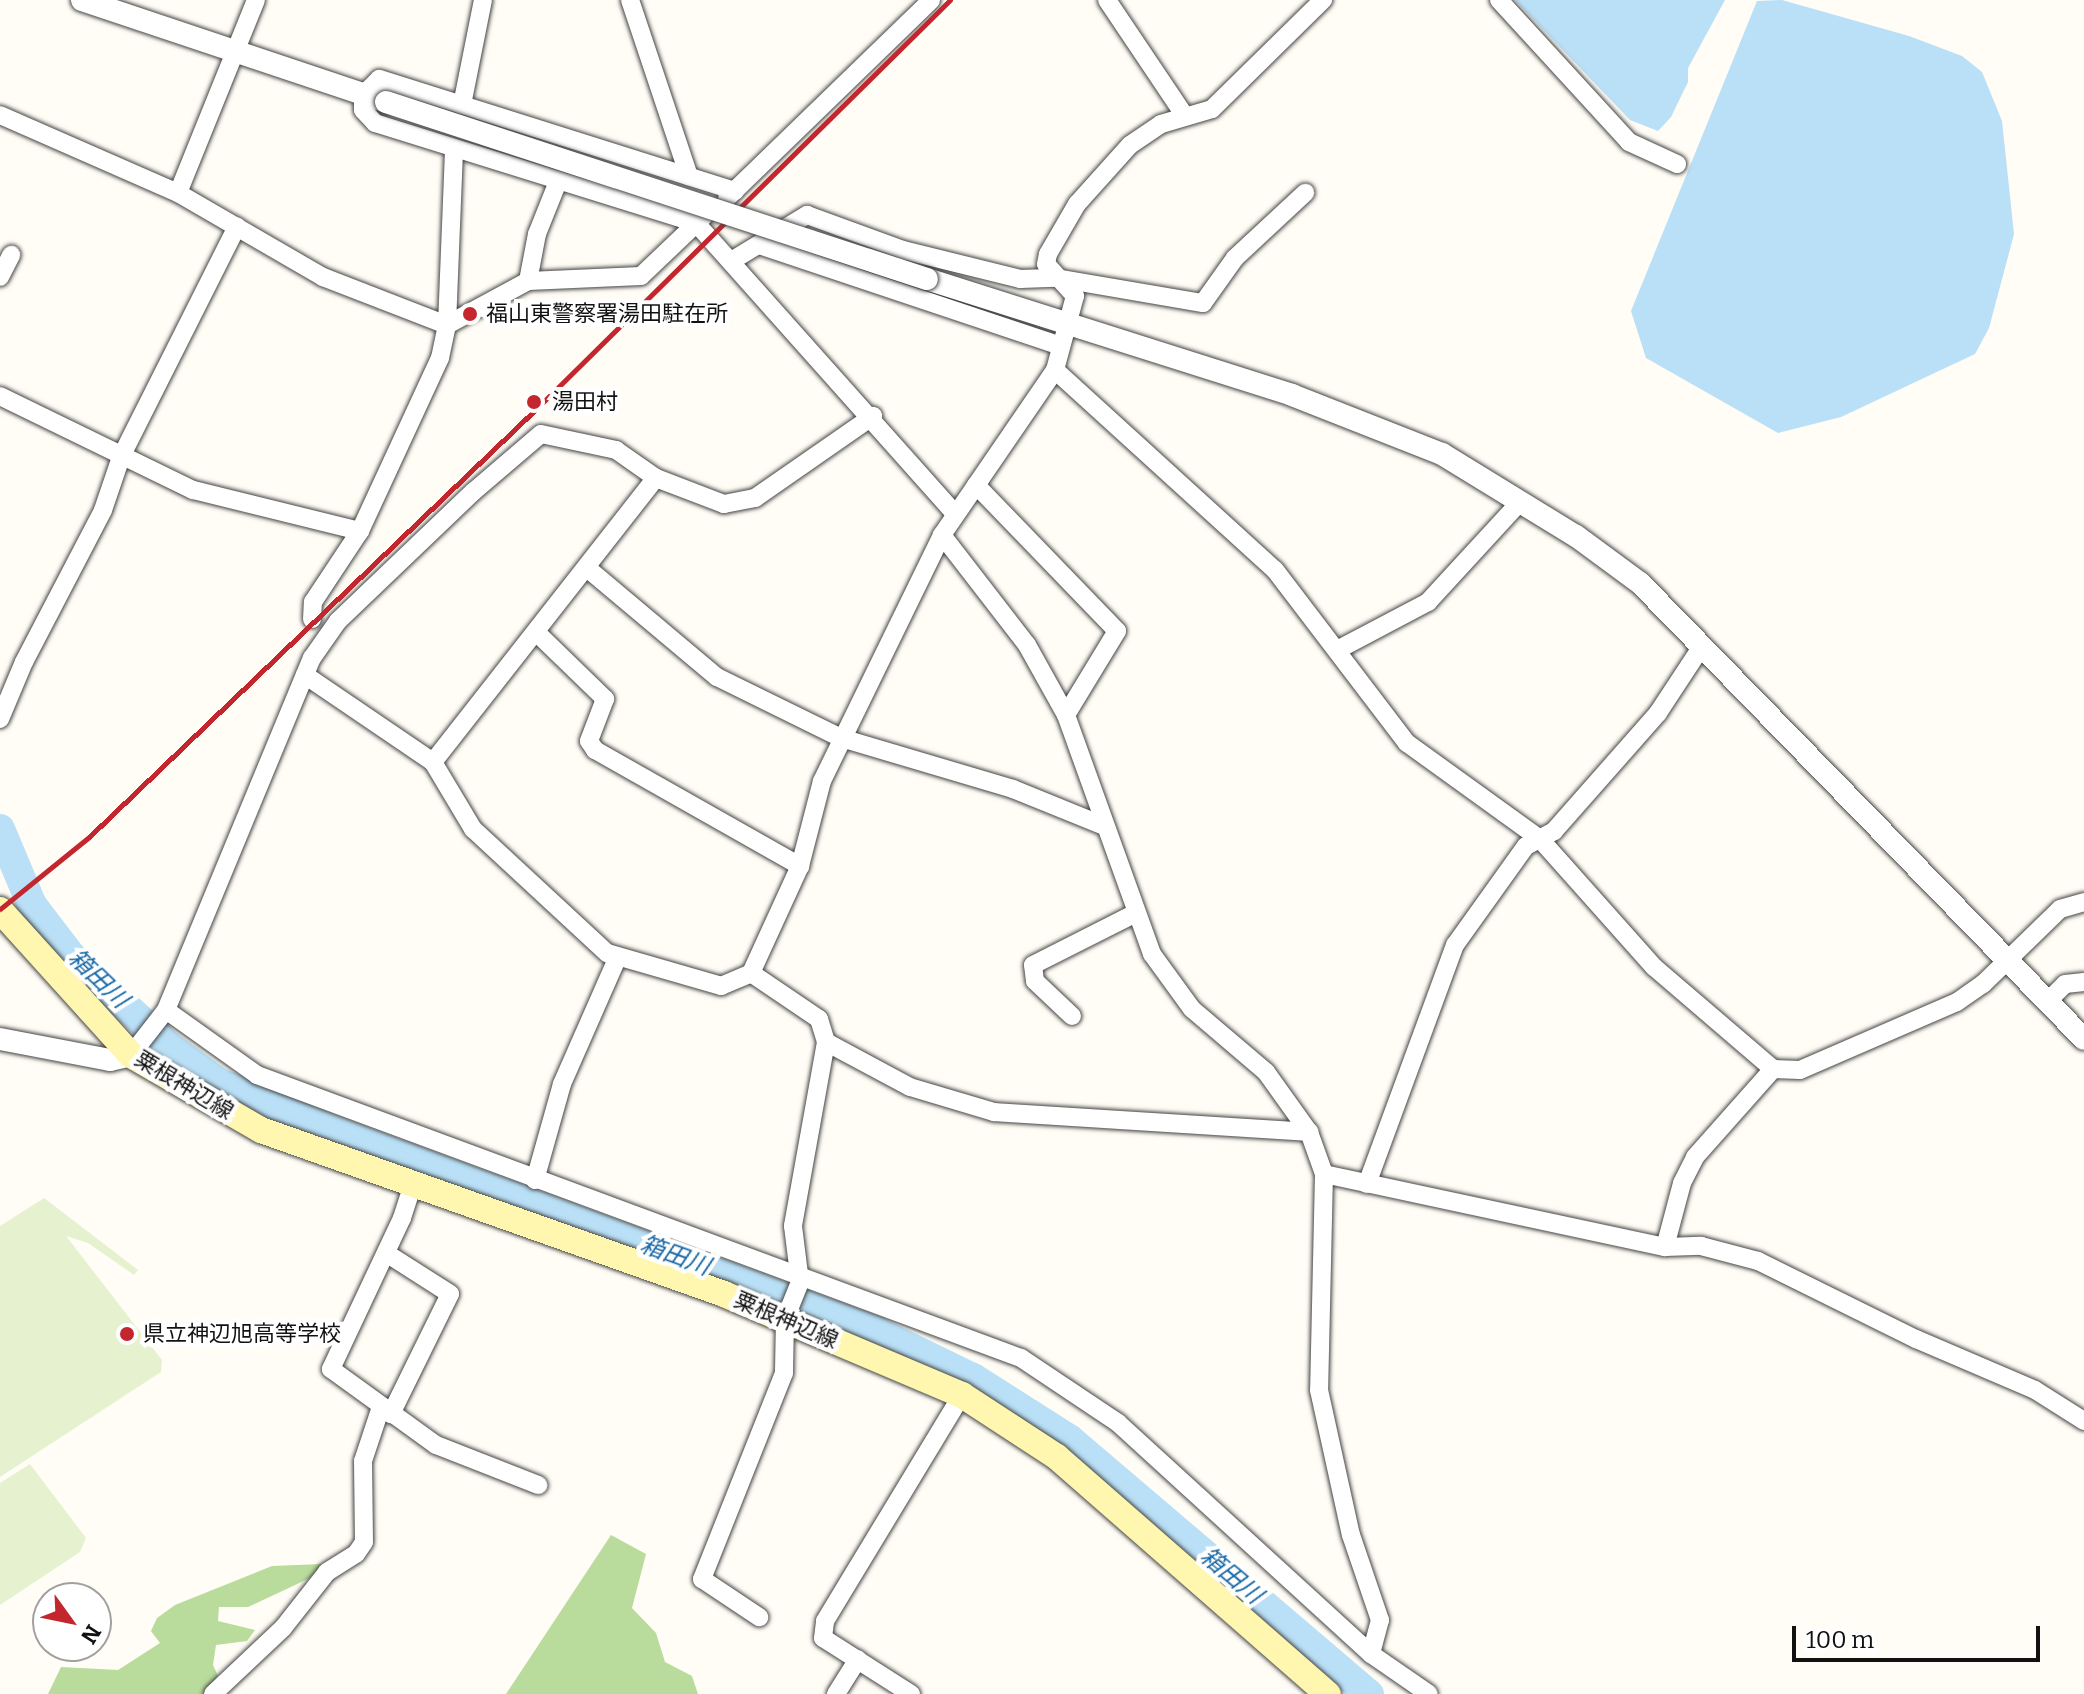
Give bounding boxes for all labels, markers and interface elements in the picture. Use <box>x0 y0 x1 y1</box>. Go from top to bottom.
place label: 福山東警察署湯田駐在所 <box>486 301 728 327</box>
marker: 福山東警察署湯田駐在所 <box>461 305 479 323</box>
place label: 湯田村 <box>552 389 618 415</box>
marker: 湯田村 <box>523 391 545 413</box>
water label: 箱田川 <box>62 944 134 1014</box>
street label: 粟根神辺線 <box>130 1045 238 1125</box>
water label: 箱田川 <box>636 1230 714 1282</box>
street label: 粟根神辺線 <box>730 1286 842 1354</box>
place label: 県立神辺旭高等学校 <box>143 1321 341 1347</box>
marker: 県立神辺旭高等学校 <box>118 1325 136 1343</box>
water label: 箱田川 <box>1194 1542 1268 1610</box>
north arrow <box>32 1582 112 1662</box>
scale bar <box>1796 1610 2044 1660</box>
text: N <box>75 1620 107 1649</box>
text: 100 m <box>1806 1626 1874 1654</box>

